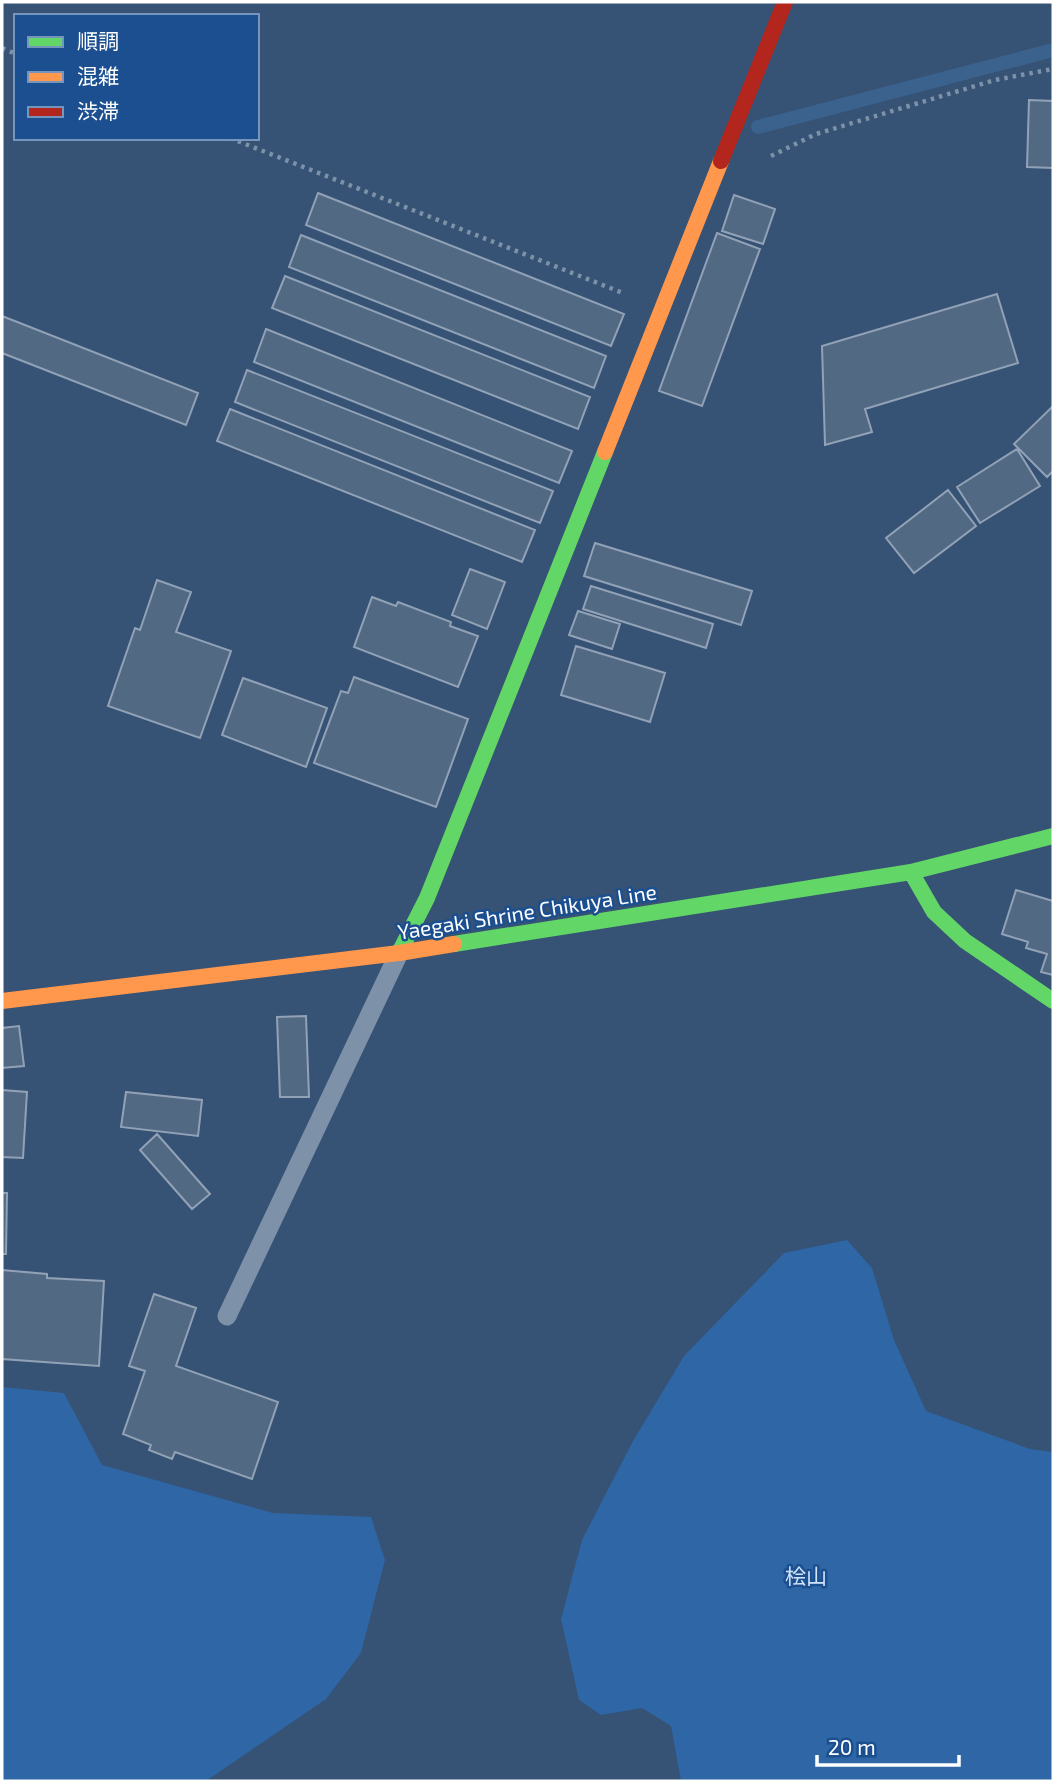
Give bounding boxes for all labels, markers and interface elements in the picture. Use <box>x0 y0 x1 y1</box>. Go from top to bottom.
legend <box>14 14 259 140</box>
text: 順調 <box>77 28 119 53</box>
text: 混雑 <box>77 63 119 88</box>
text: 渋滞 <box>77 98 119 123</box>
street label: Yaegaki Shrine Chikuya Line <box>396 878 658 944</box>
park label: 桧山 <box>785 1563 827 1588</box>
scale bar <box>817 1724 959 1768</box>
text: 20 m <box>828 1734 876 1759</box>

